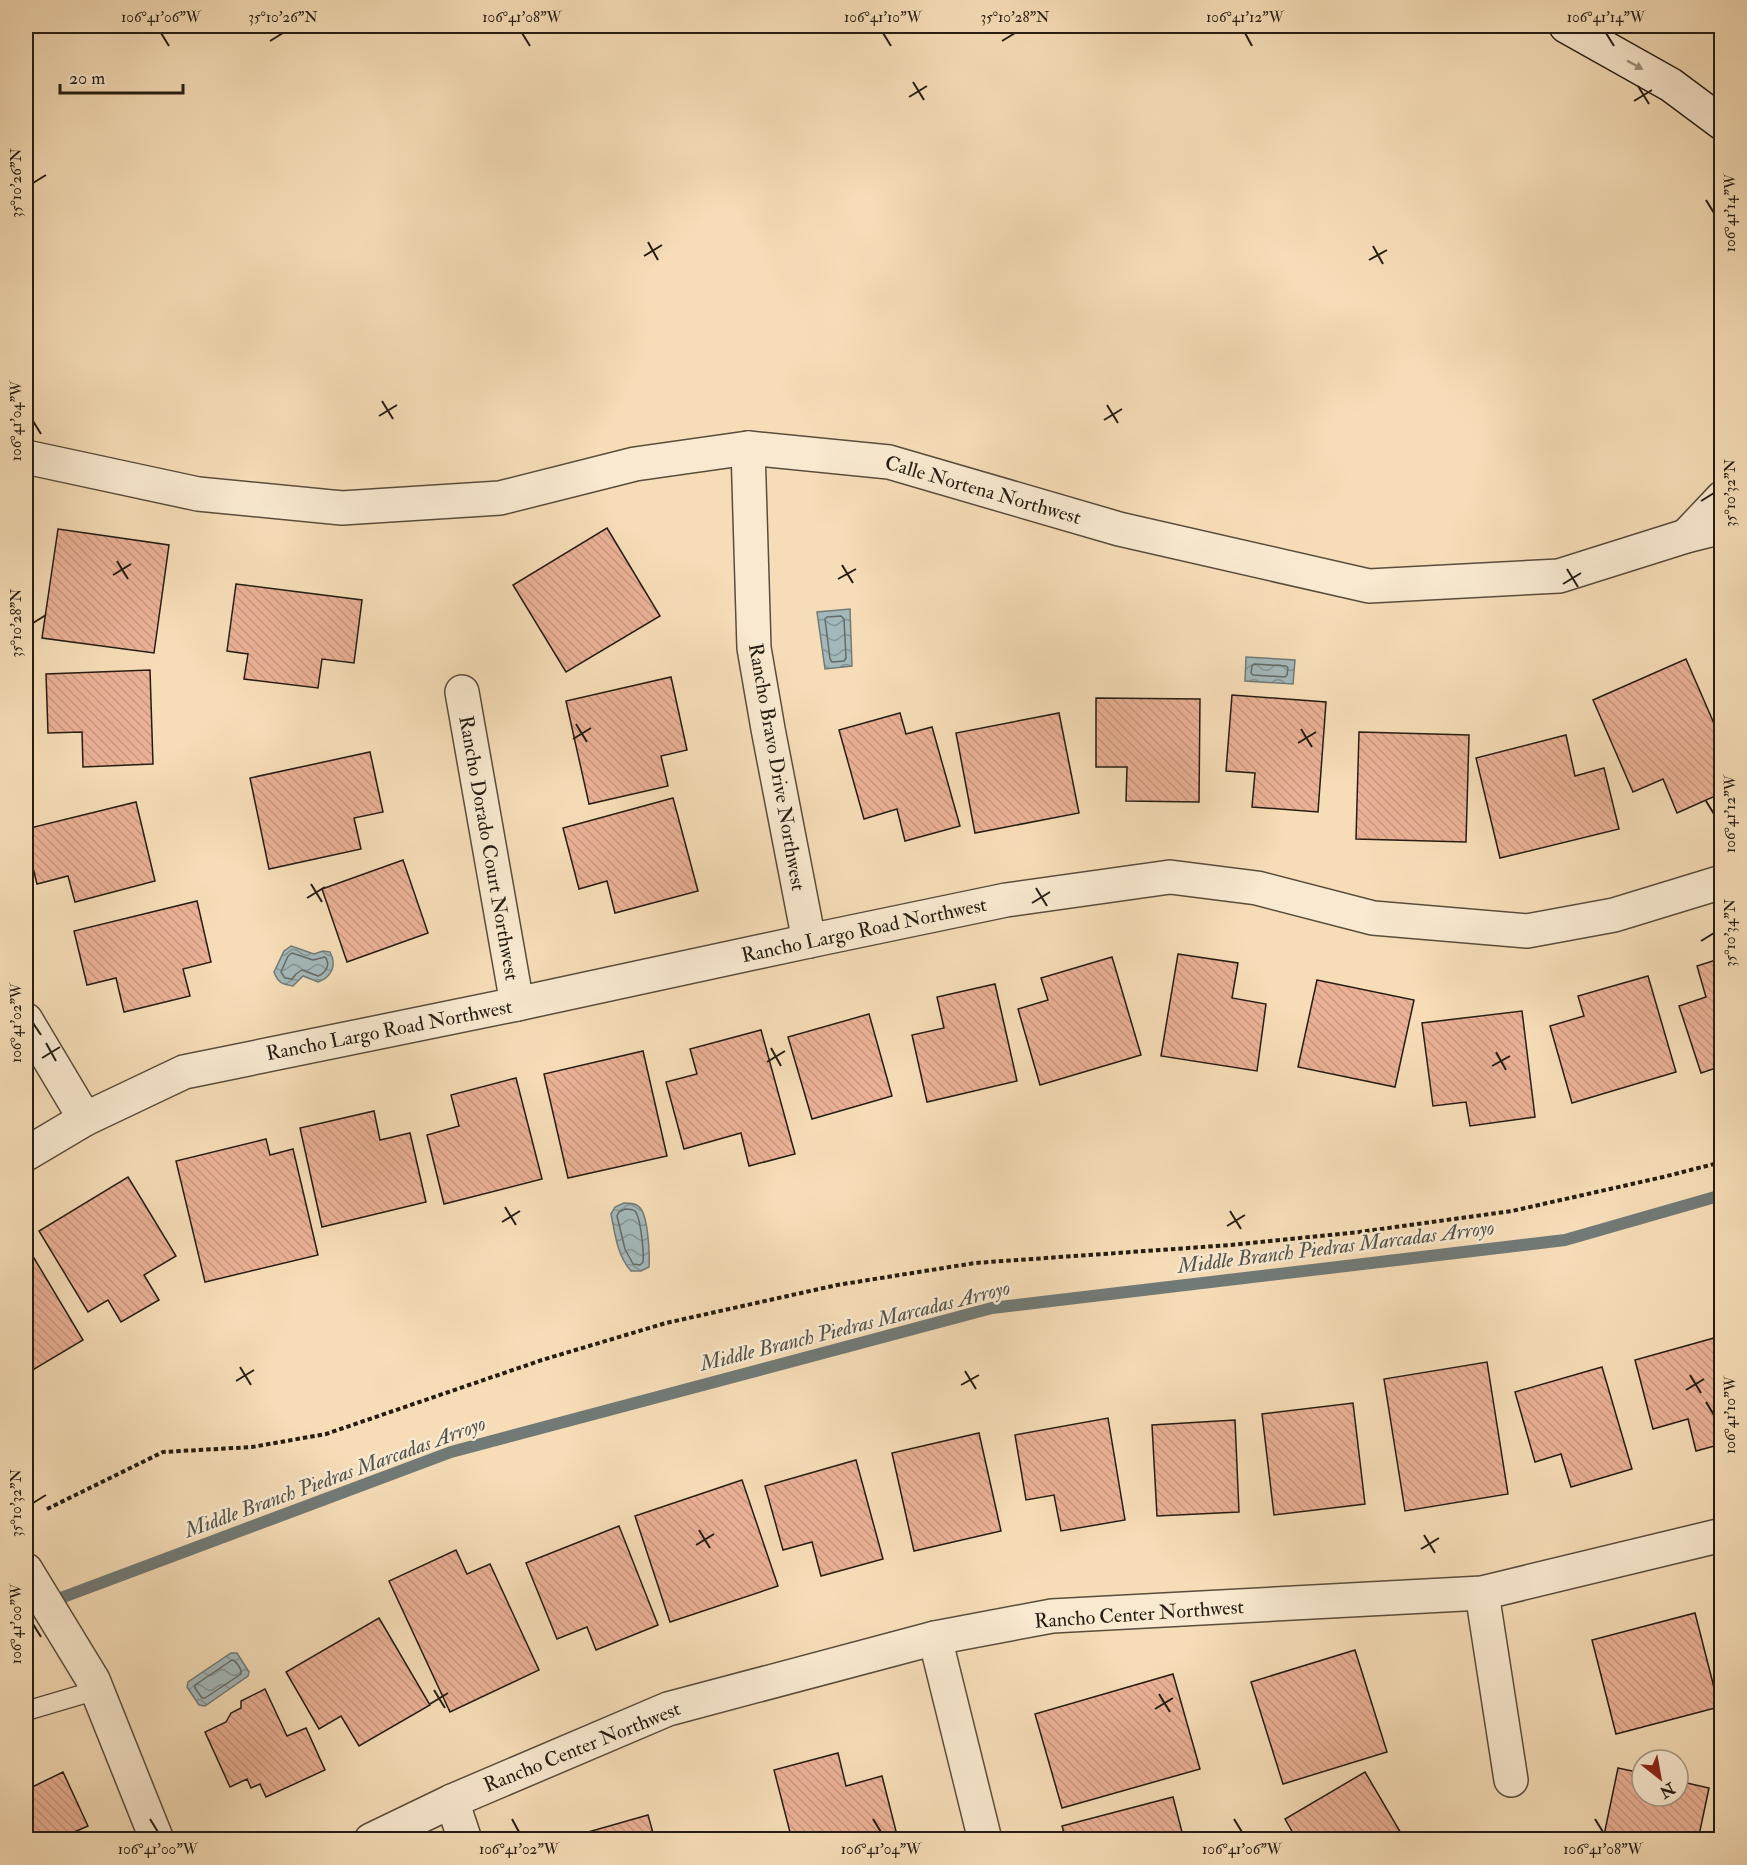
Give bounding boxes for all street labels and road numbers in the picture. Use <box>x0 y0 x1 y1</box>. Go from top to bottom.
street label: Calle Nortena Northwest <box>882 450 1084 530</box>
street label: Rancho Bravo Drive Northwest <box>743 641 811 893</box>
street label: Rancho Dorado Court Northwest <box>453 714 525 983</box>
street label: Rancho Largo Road Northwest <box>739 892 989 968</box>
street label: Rancho Largo Road Northwest <box>264 994 515 1066</box>
street label: Rancho Center Northwest <box>1033 1594 1245 1634</box>
street label: Rancho Center Northwest <box>480 1696 685 1798</box>

